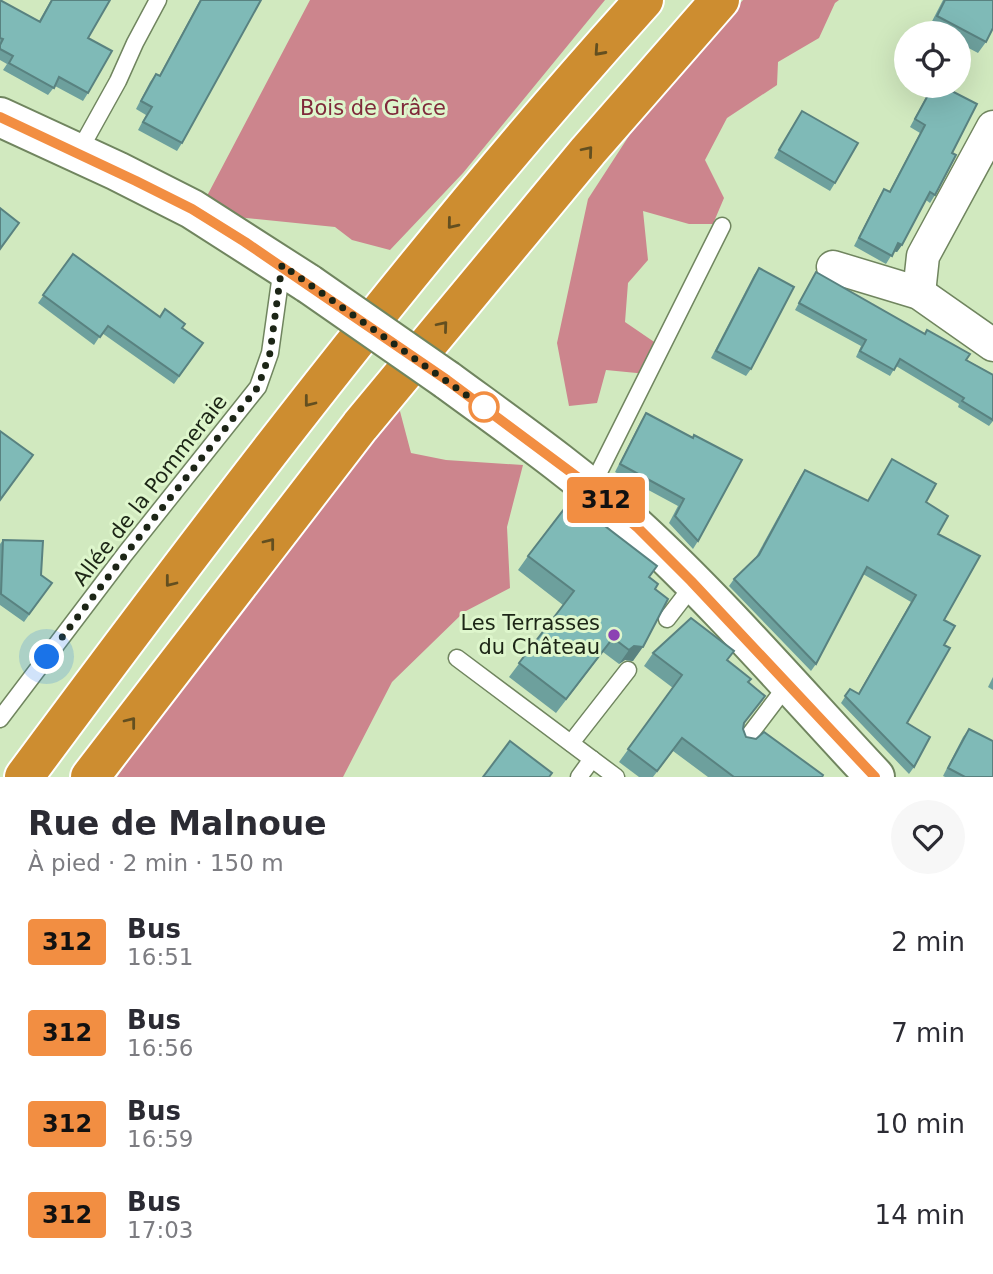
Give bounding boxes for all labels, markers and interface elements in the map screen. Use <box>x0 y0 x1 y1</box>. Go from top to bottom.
map controls <box>894 21 971 98</box>
button: locate <box>894 21 971 98</box>
one-way arrow <box>594 43 607 56</box>
park label: Bois de Grâce <box>300 96 446 120</box>
one-way arrow <box>580 147 592 160</box>
one-way arrow <box>447 217 460 229</box>
one-way arrow <box>435 322 447 335</box>
street label: Allée de la Pommeraie <box>68 390 232 590</box>
unlabelled marker <box>469 392 499 422</box>
one-way arrow <box>305 394 318 406</box>
line badge: 312 <box>566 477 646 523</box>
text: 312 <box>581 486 631 514</box>
one-way arrow <box>262 538 275 550</box>
one-way arrow <box>166 574 179 587</box>
place label: Les Terrasses du Château <box>460 611 600 659</box>
marker: Les Terrasses du Château <box>606 627 622 643</box>
your location <box>29 639 64 674</box>
one-way arrow <box>123 718 136 730</box>
button: heart <box>891 800 965 874</box>
text: Rue de Malnoue <box>28 804 327 843</box>
text: À pied · 2 min · 150 m <box>28 850 284 876</box>
text: Bus <box>127 914 181 944</box>
text: 2 min <box>891 927 965 957</box>
text: 312 <box>42 928 92 956</box>
text: 16:51 <box>127 944 193 970</box>
text: Bus <box>127 1005 181 1035</box>
text: 7 min <box>891 1018 965 1048</box>
text: 312 <box>42 1019 92 1047</box>
text: 16:56 <box>127 1035 193 1061</box>
text: Bus <box>127 1096 181 1126</box>
text: 10 min <box>875 1109 965 1139</box>
text: 312 <box>42 1110 92 1138</box>
text: 16:59 <box>127 1126 193 1152</box>
text: Bus <box>127 1187 181 1217</box>
text: 14 min <box>875 1200 965 1230</box>
text: 312 <box>42 1201 92 1229</box>
text: 17:03 <box>127 1217 193 1243</box>

